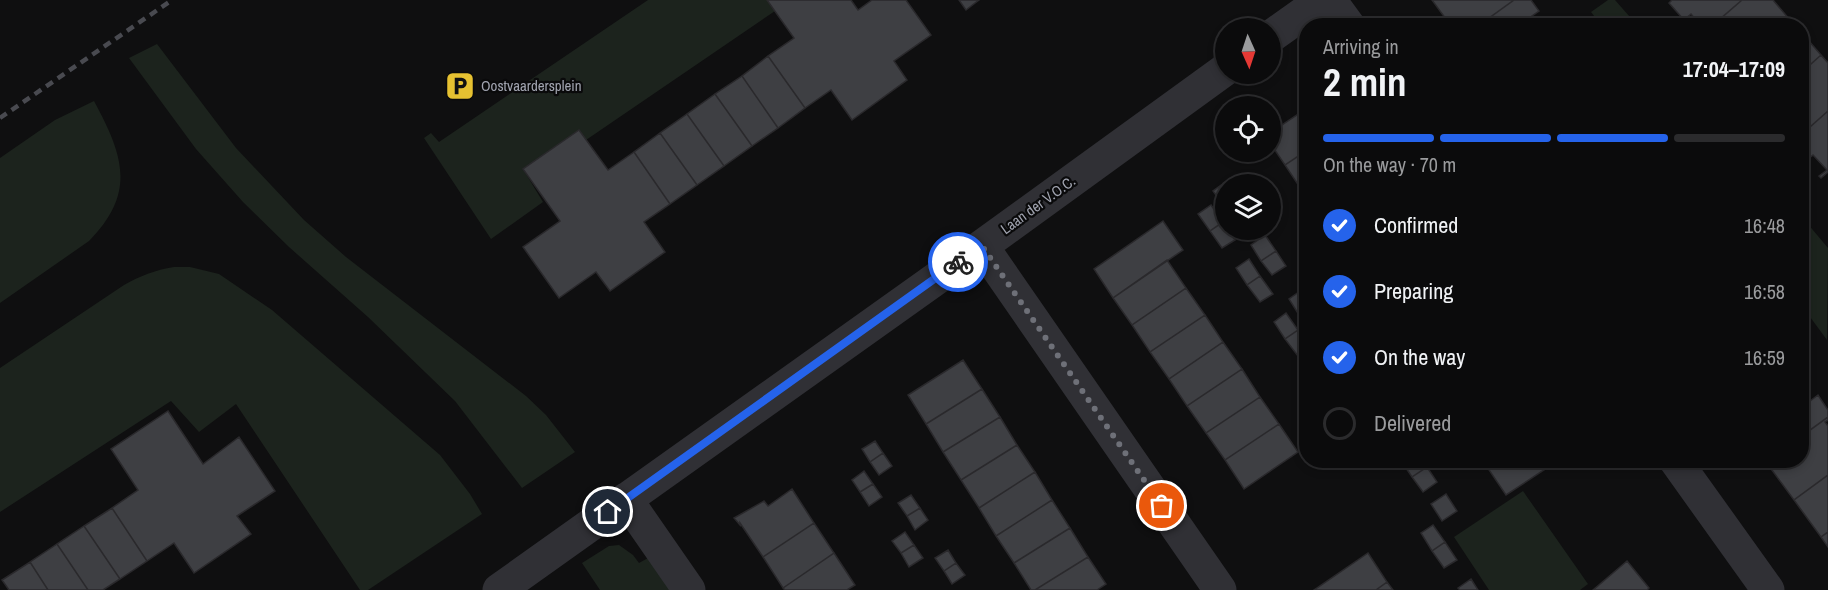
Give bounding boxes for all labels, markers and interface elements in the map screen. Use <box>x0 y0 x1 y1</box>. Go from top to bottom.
north arrow <box>1215 18 1281 84</box>
map controls <box>1215 18 1281 240</box>
text: Arriving in <box>1323 33 1399 60</box>
text: 17:04–17:09 <box>1683 54 1785 84</box>
text: 2 min <box>1323 56 1407 108</box>
parking icon: Oostvaardersplein <box>444 70 476 102</box>
place label: Oostvaardersplein <box>481 75 582 96</box>
button: locate <box>1215 96 1281 162</box>
text: On the way · 70 m <box>1323 151 1456 178</box>
street label: Laan der V.O.C. <box>996 170 1079 239</box>
button: layers <box>1215 174 1281 240</box>
icon: check <box>1323 209 1356 242</box>
text: Confirmed <box>1374 210 1458 240</box>
text: 16:48 <box>1744 212 1785 239</box>
courier <box>928 232 988 292</box>
icon: bike <box>942 246 975 279</box>
icon: check <box>1323 275 1356 308</box>
text: Preparing <box>1374 276 1453 306</box>
text: 16:58 <box>1744 278 1785 305</box>
icon: check <box>1323 341 1356 374</box>
text: On the way <box>1374 342 1465 372</box>
text: 16:59 <box>1744 344 1785 371</box>
text: Delivered <box>1374 408 1451 438</box>
pin <box>1136 480 1187 531</box>
pin <box>582 486 633 537</box>
icon: bag <box>1145 489 1178 522</box>
icon: home <box>591 495 624 528</box>

